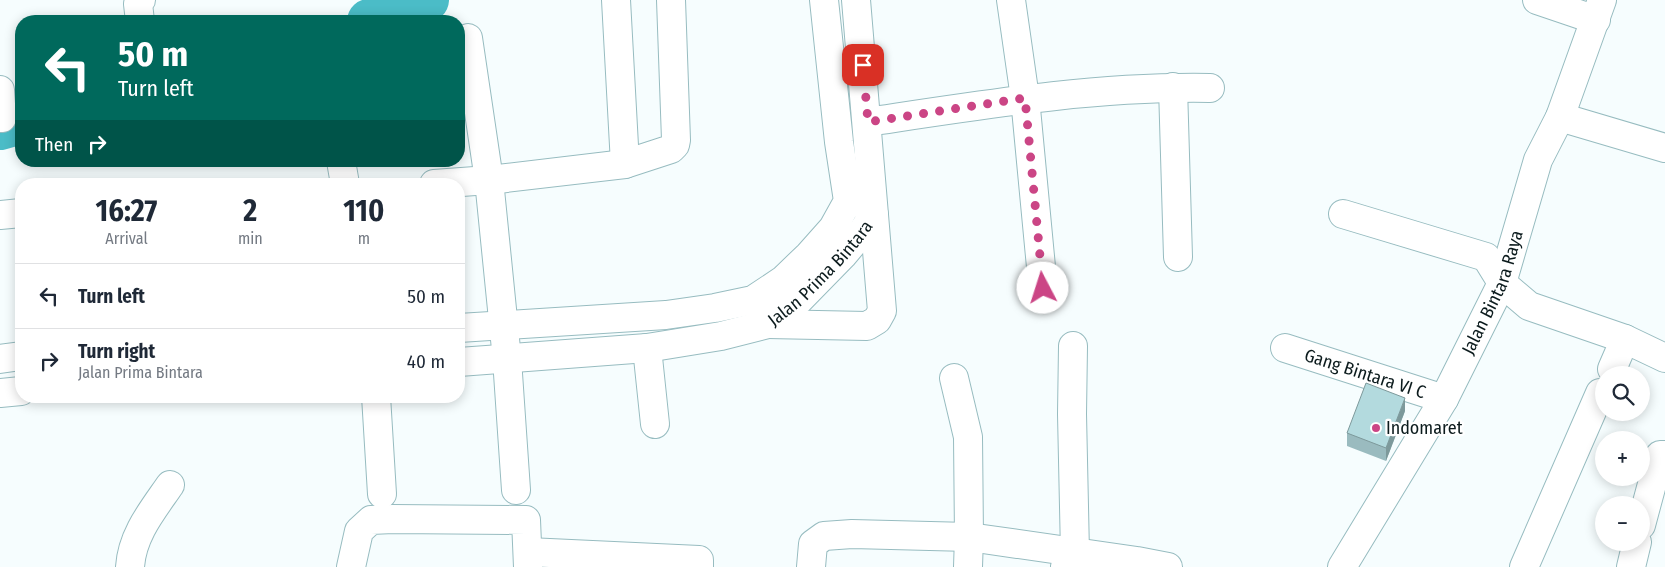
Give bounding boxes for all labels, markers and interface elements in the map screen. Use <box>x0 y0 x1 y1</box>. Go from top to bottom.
text: 50 m <box>118 33 188 75</box>
icon: left <box>35 35 100 100</box>
pin <box>842 44 884 86</box>
icon: arrive <box>849 51 877 79</box>
text: Turn left <box>118 75 194 102</box>
icon: right <box>83 130 111 158</box>
text: Then <box>35 133 73 156</box>
text: 16:27 <box>96 193 157 229</box>
text: 2 <box>243 193 257 229</box>
text: 110 <box>343 193 384 229</box>
street label: Jalan Prima Bintara <box>763 216 878 331</box>
street label: Jalan Bintara Raya <box>1457 228 1528 358</box>
text: Arrival <box>105 229 148 248</box>
text: min <box>238 229 263 248</box>
text: m <box>358 229 370 248</box>
position arrow <box>1016 261 1068 313</box>
icon: left <box>35 282 63 310</box>
text: Turn left <box>78 285 145 308</box>
text: 50 m <box>407 285 445 308</box>
text: Turn right <box>78 340 155 363</box>
street label: Gang Bintara VI C <box>1302 344 1428 403</box>
icon: right <box>35 347 63 375</box>
text: 40 m <box>407 350 445 373</box>
text: Jalan Prima Bintara <box>78 363 203 382</box>
map controls <box>1595 366 1650 551</box>
button: search <box>1595 366 1650 421</box>
place label: Indomaret <box>1386 417 1463 439</box>
marker: Indomaret <box>1370 422 1382 434</box>
button: + <box>1595 431 1650 486</box>
button: − <box>1595 496 1650 551</box>

